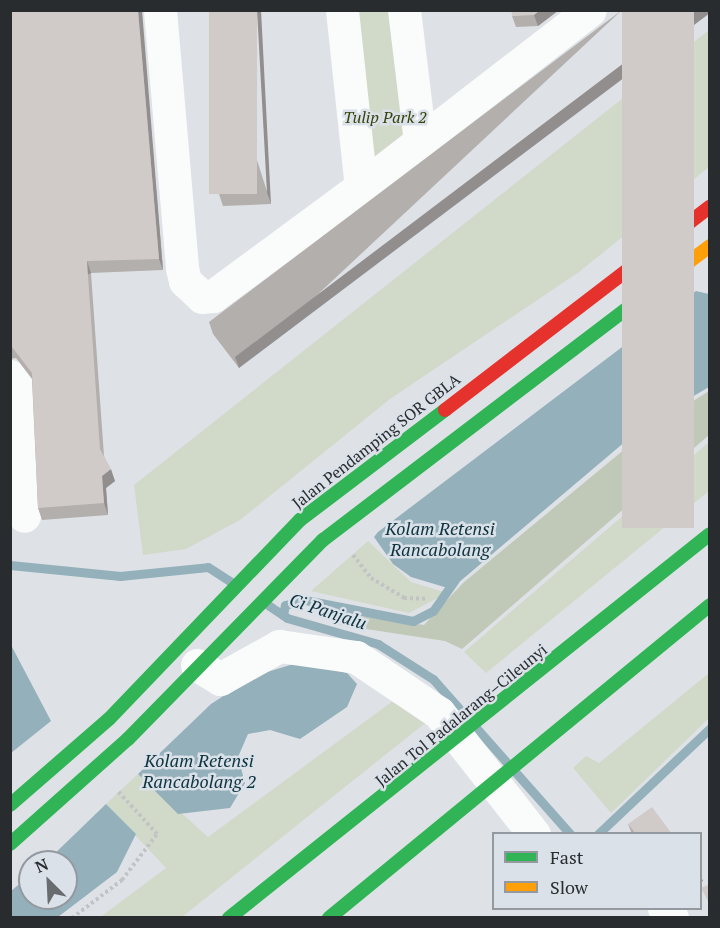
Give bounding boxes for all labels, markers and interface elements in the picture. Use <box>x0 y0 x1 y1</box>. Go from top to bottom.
park label: Tulip Park 2 <box>343 107 427 127</box>
street label: Jalan Pendamping SOR GBLA <box>288 369 464 513</box>
water label: Kolam Retensi Rancabolang <box>385 518 495 560</box>
water label: Ci Panjalu <box>287 588 369 634</box>
street label: Jalan Tol Padalarang–Cileunyi <box>371 640 551 790</box>
water label: Kolam Retensi Rancabolang 2 <box>142 750 256 792</box>
legend <box>492 832 702 910</box>
text: Fast <box>550 845 583 869</box>
north arrow <box>18 850 78 910</box>
text: N <box>31 853 52 878</box>
text: Slow <box>550 875 588 899</box>

